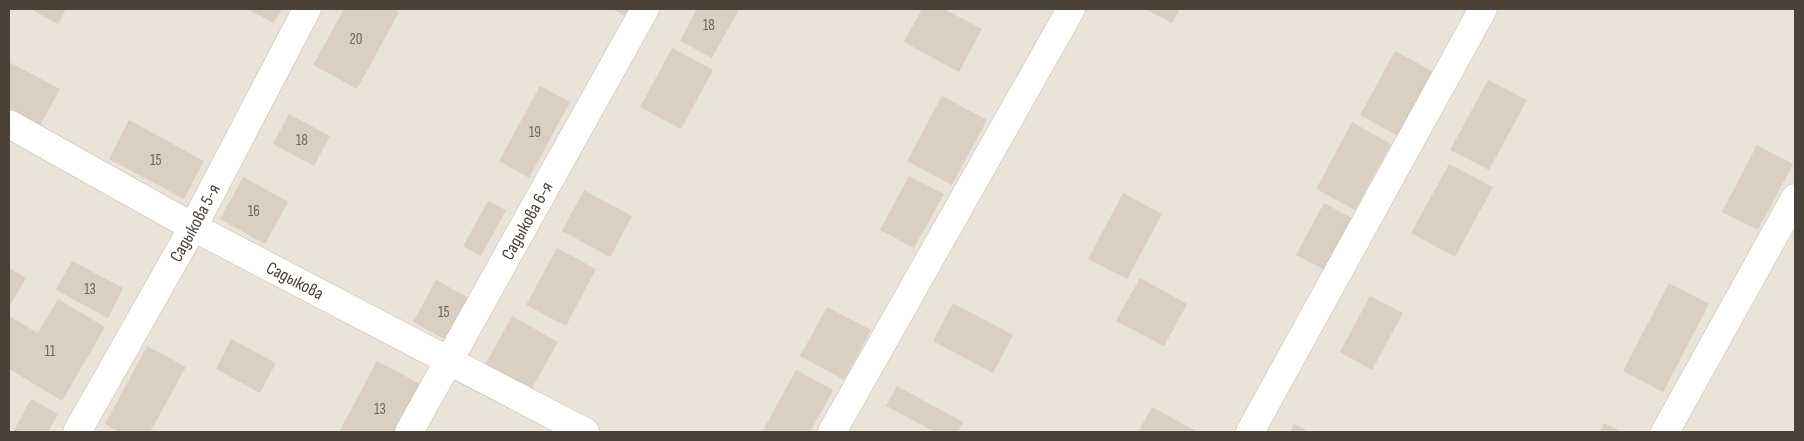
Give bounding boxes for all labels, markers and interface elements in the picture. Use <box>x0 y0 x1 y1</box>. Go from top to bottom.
house number: 18 <box>703 16 715 35</box>
house number: 20 <box>350 30 362 49</box>
house number: 19 <box>529 123 541 142</box>
house number: 18 <box>296 131 308 150</box>
house number: 15 <box>150 151 162 170</box>
street label: Садыкова 6-я <box>497 178 557 263</box>
street label: Садыкова 5-я <box>165 180 224 265</box>
house number: 16 <box>248 202 260 221</box>
street label: Садыкова <box>263 257 327 304</box>
house number: 13 <box>84 280 96 299</box>
house number: 15 <box>438 303 450 322</box>
house number: 11 <box>45 342 56 361</box>
house number: 13 <box>374 400 386 419</box>

